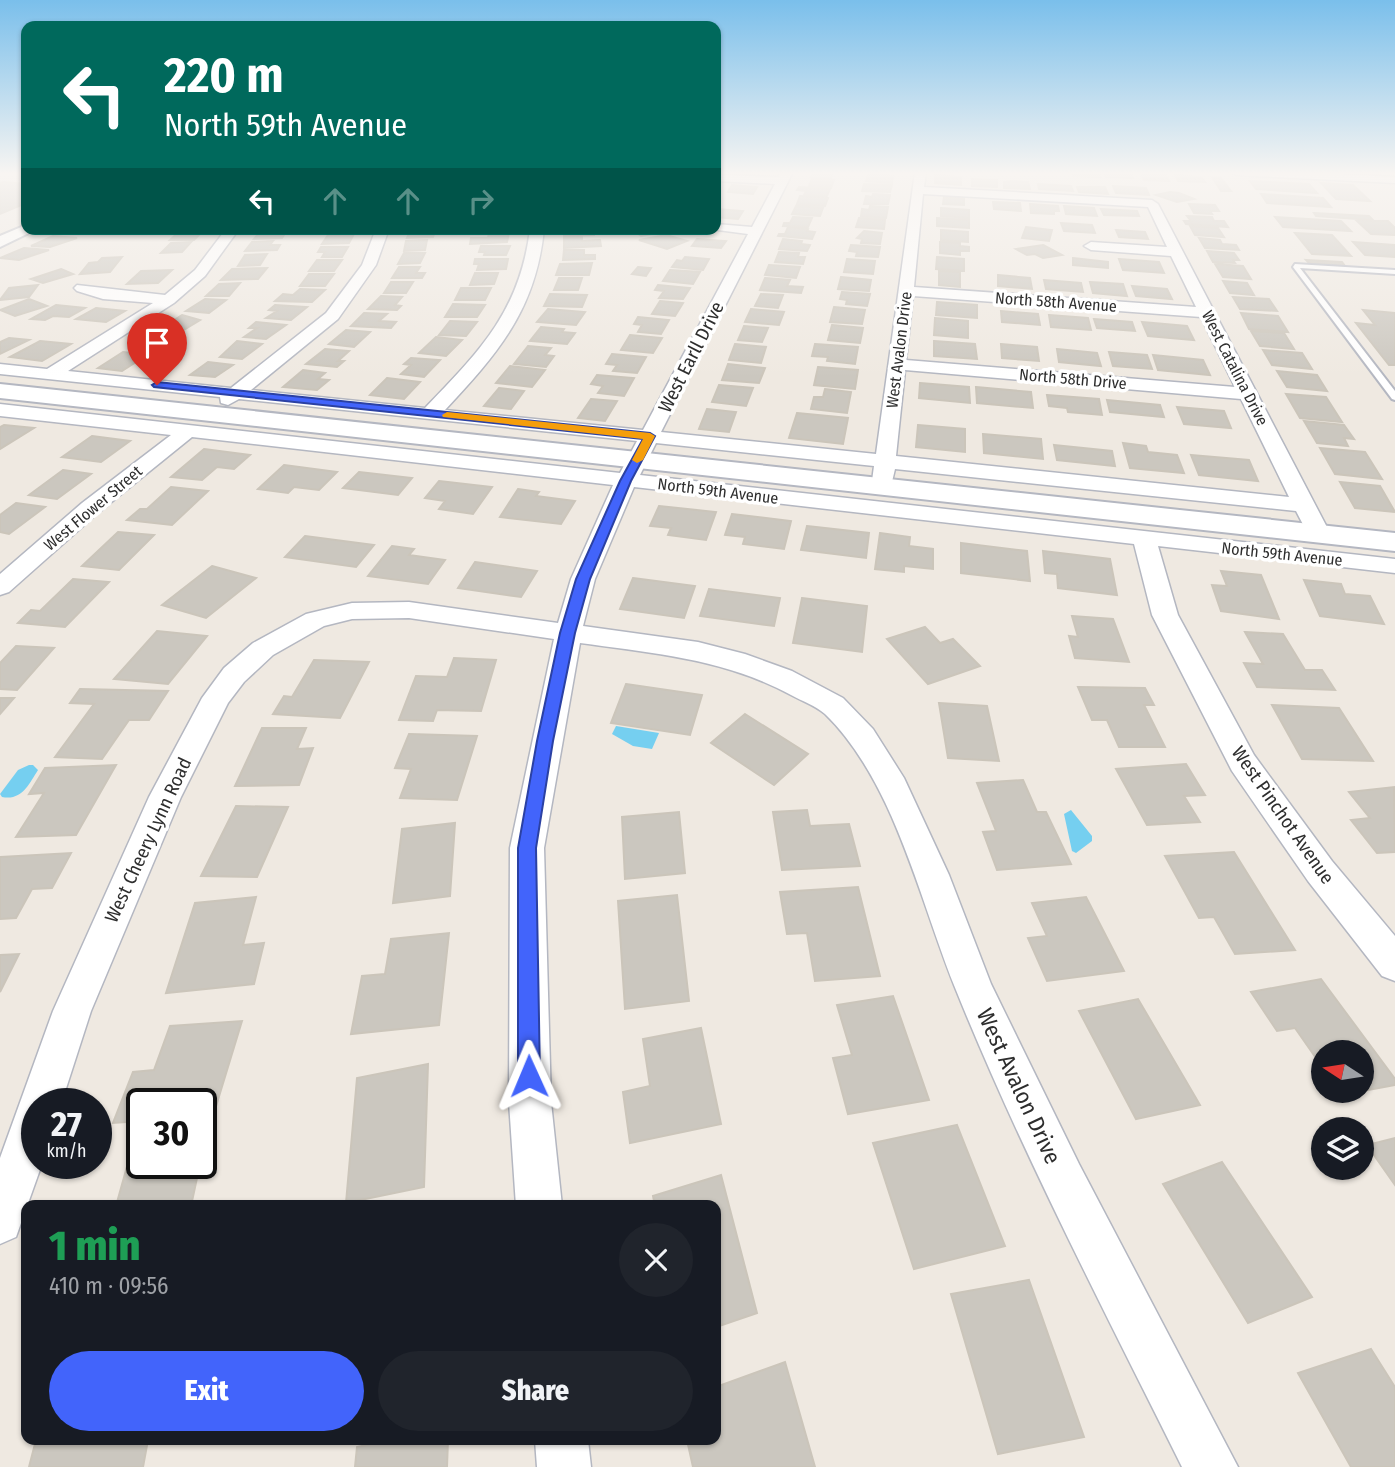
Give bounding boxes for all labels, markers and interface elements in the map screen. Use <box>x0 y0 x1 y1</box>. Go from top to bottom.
text: 220 m <box>164 46 284 105</box>
icon: left <box>49 49 140 140</box>
text: North 59th Avenue <box>164 106 407 144</box>
icon: left <box>243 182 281 220</box>
icon: ahead <box>316 182 354 220</box>
icon: ahead <box>389 182 427 220</box>
icon: right <box>462 182 500 220</box>
street label: North 58th Avenue <box>994 288 1118 316</box>
street label: West Avalon Drive <box>882 291 916 409</box>
street label: West Earll Drive <box>653 298 729 416</box>
street label: West Catalina Drive <box>1198 307 1272 429</box>
pin <box>127 313 187 385</box>
icon: arrive <box>138 324 176 362</box>
street label: North 58th Drive <box>1018 365 1128 393</box>
street label: West Flower Street <box>40 461 146 555</box>
street label: North 59th Avenue <box>657 474 780 508</box>
street label: North 59th Avenue <box>1221 538 1344 570</box>
street label: West Pinchot Avenue <box>1227 742 1339 888</box>
street label: West Cheery Lynn Road <box>100 754 196 926</box>
street label: West Avalon Drive <box>971 1004 1067 1168</box>
position arrow <box>492 1039 566 1113</box>
north arrow <box>1311 1040 1374 1102</box>
map controls <box>1311 1040 1374 1180</box>
speed limit sign: 30 <box>126 1088 217 1179</box>
text: 27 <box>51 1103 82 1145</box>
button: layers <box>1311 1117 1374 1180</box>
text: km/h <box>46 1140 87 1162</box>
text: 1 min <box>49 1221 140 1271</box>
button: close <box>619 1223 693 1297</box>
text: 410 m · 09:56 <box>49 1272 169 1300</box>
button: Exit <box>49 1351 364 1431</box>
button: Share <box>378 1351 693 1431</box>

